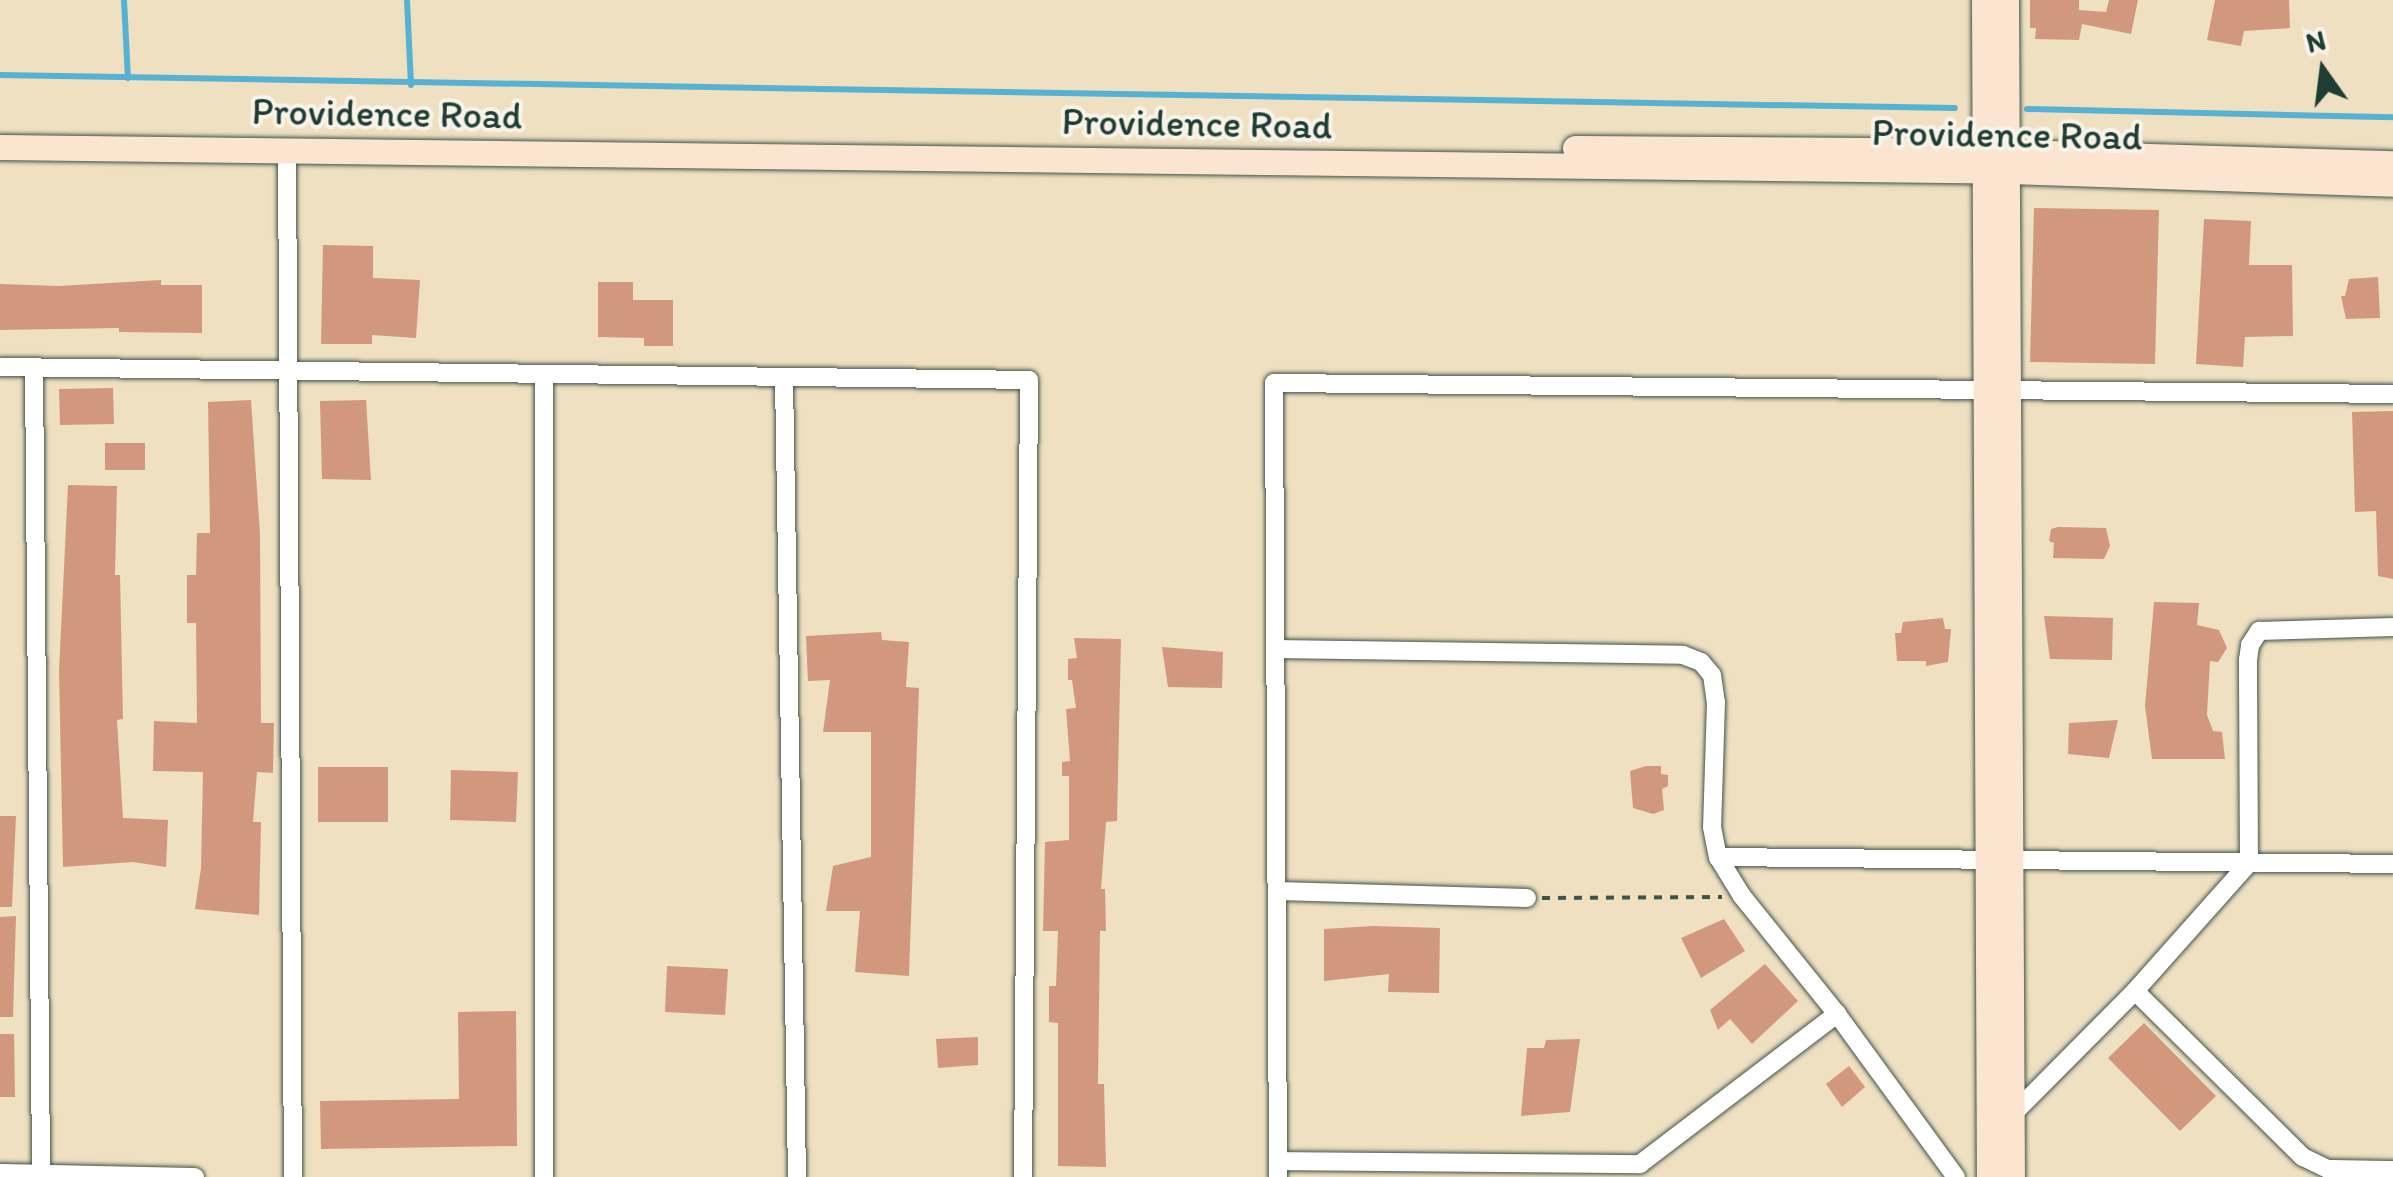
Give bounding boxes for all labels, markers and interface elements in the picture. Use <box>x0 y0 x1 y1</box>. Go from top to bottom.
north arrow <box>2273 20 2373 120</box>
text: N <box>2302 22 2329 60</box>
street label: Providence Road <box>252 89 522 139</box>
street label: Providence Road <box>1062 99 1332 149</box>
street label: Providence Road <box>1872 110 2142 160</box>

